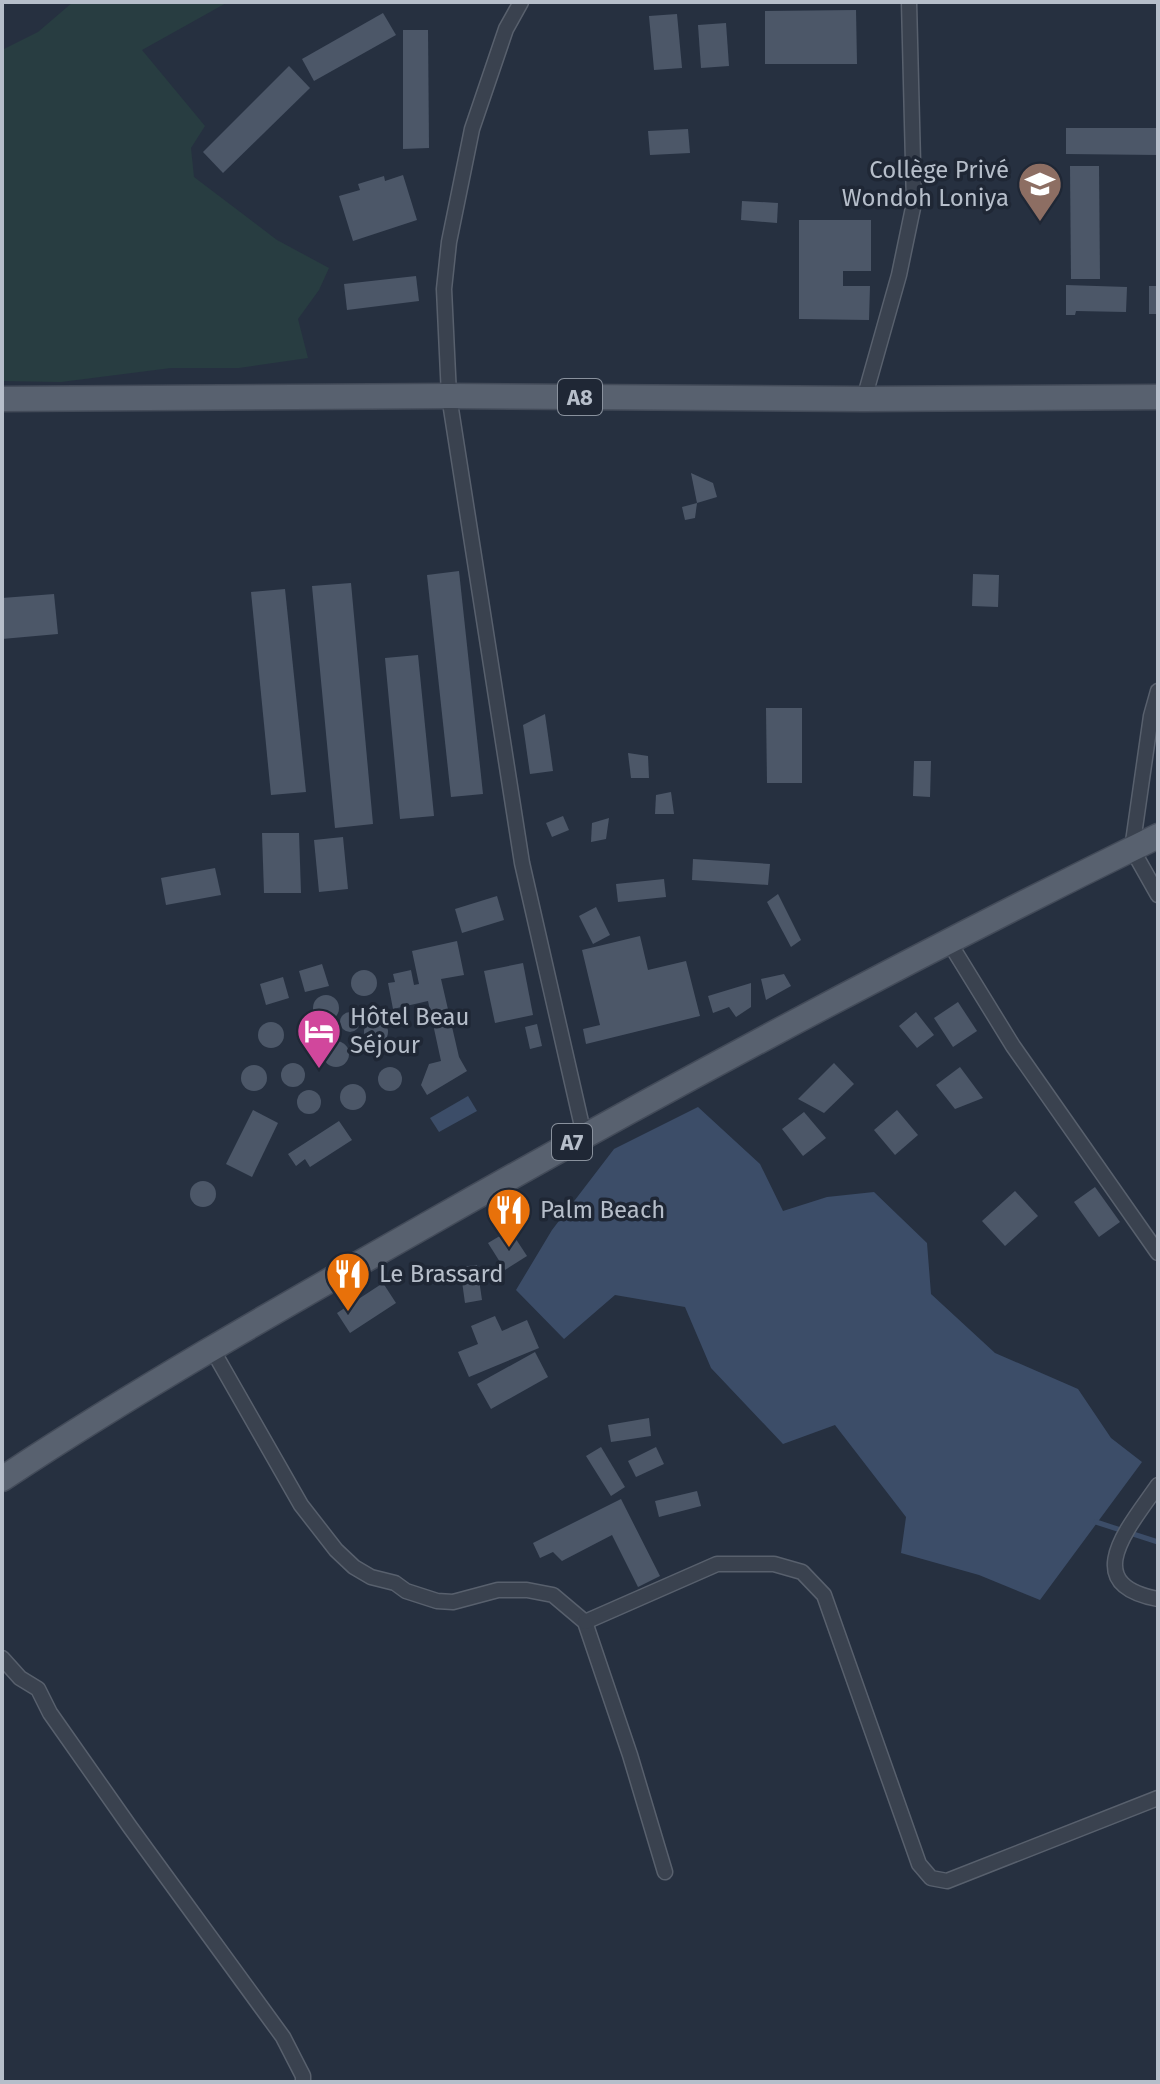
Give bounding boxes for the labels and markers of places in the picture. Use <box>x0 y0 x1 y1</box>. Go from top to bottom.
place label: Collège Privé Wondoh Loniya <box>842 156 1009 212</box>
school or university icon: Collège Privé Wondoh Loniya <box>1016 160 1064 223</box>
place label: Hôtel Beau Séjour <box>350 1003 470 1059</box>
hotel icon: Hôtel Beau Séjour <box>295 1007 343 1070</box>
restaurant icon: Palm Beach <box>485 1186 533 1249</box>
place label: Palm Beach <box>540 1196 665 1224</box>
restaurant icon: Le Brassard <box>324 1250 372 1313</box>
place label: Le Brassard <box>379 1260 504 1288</box>

